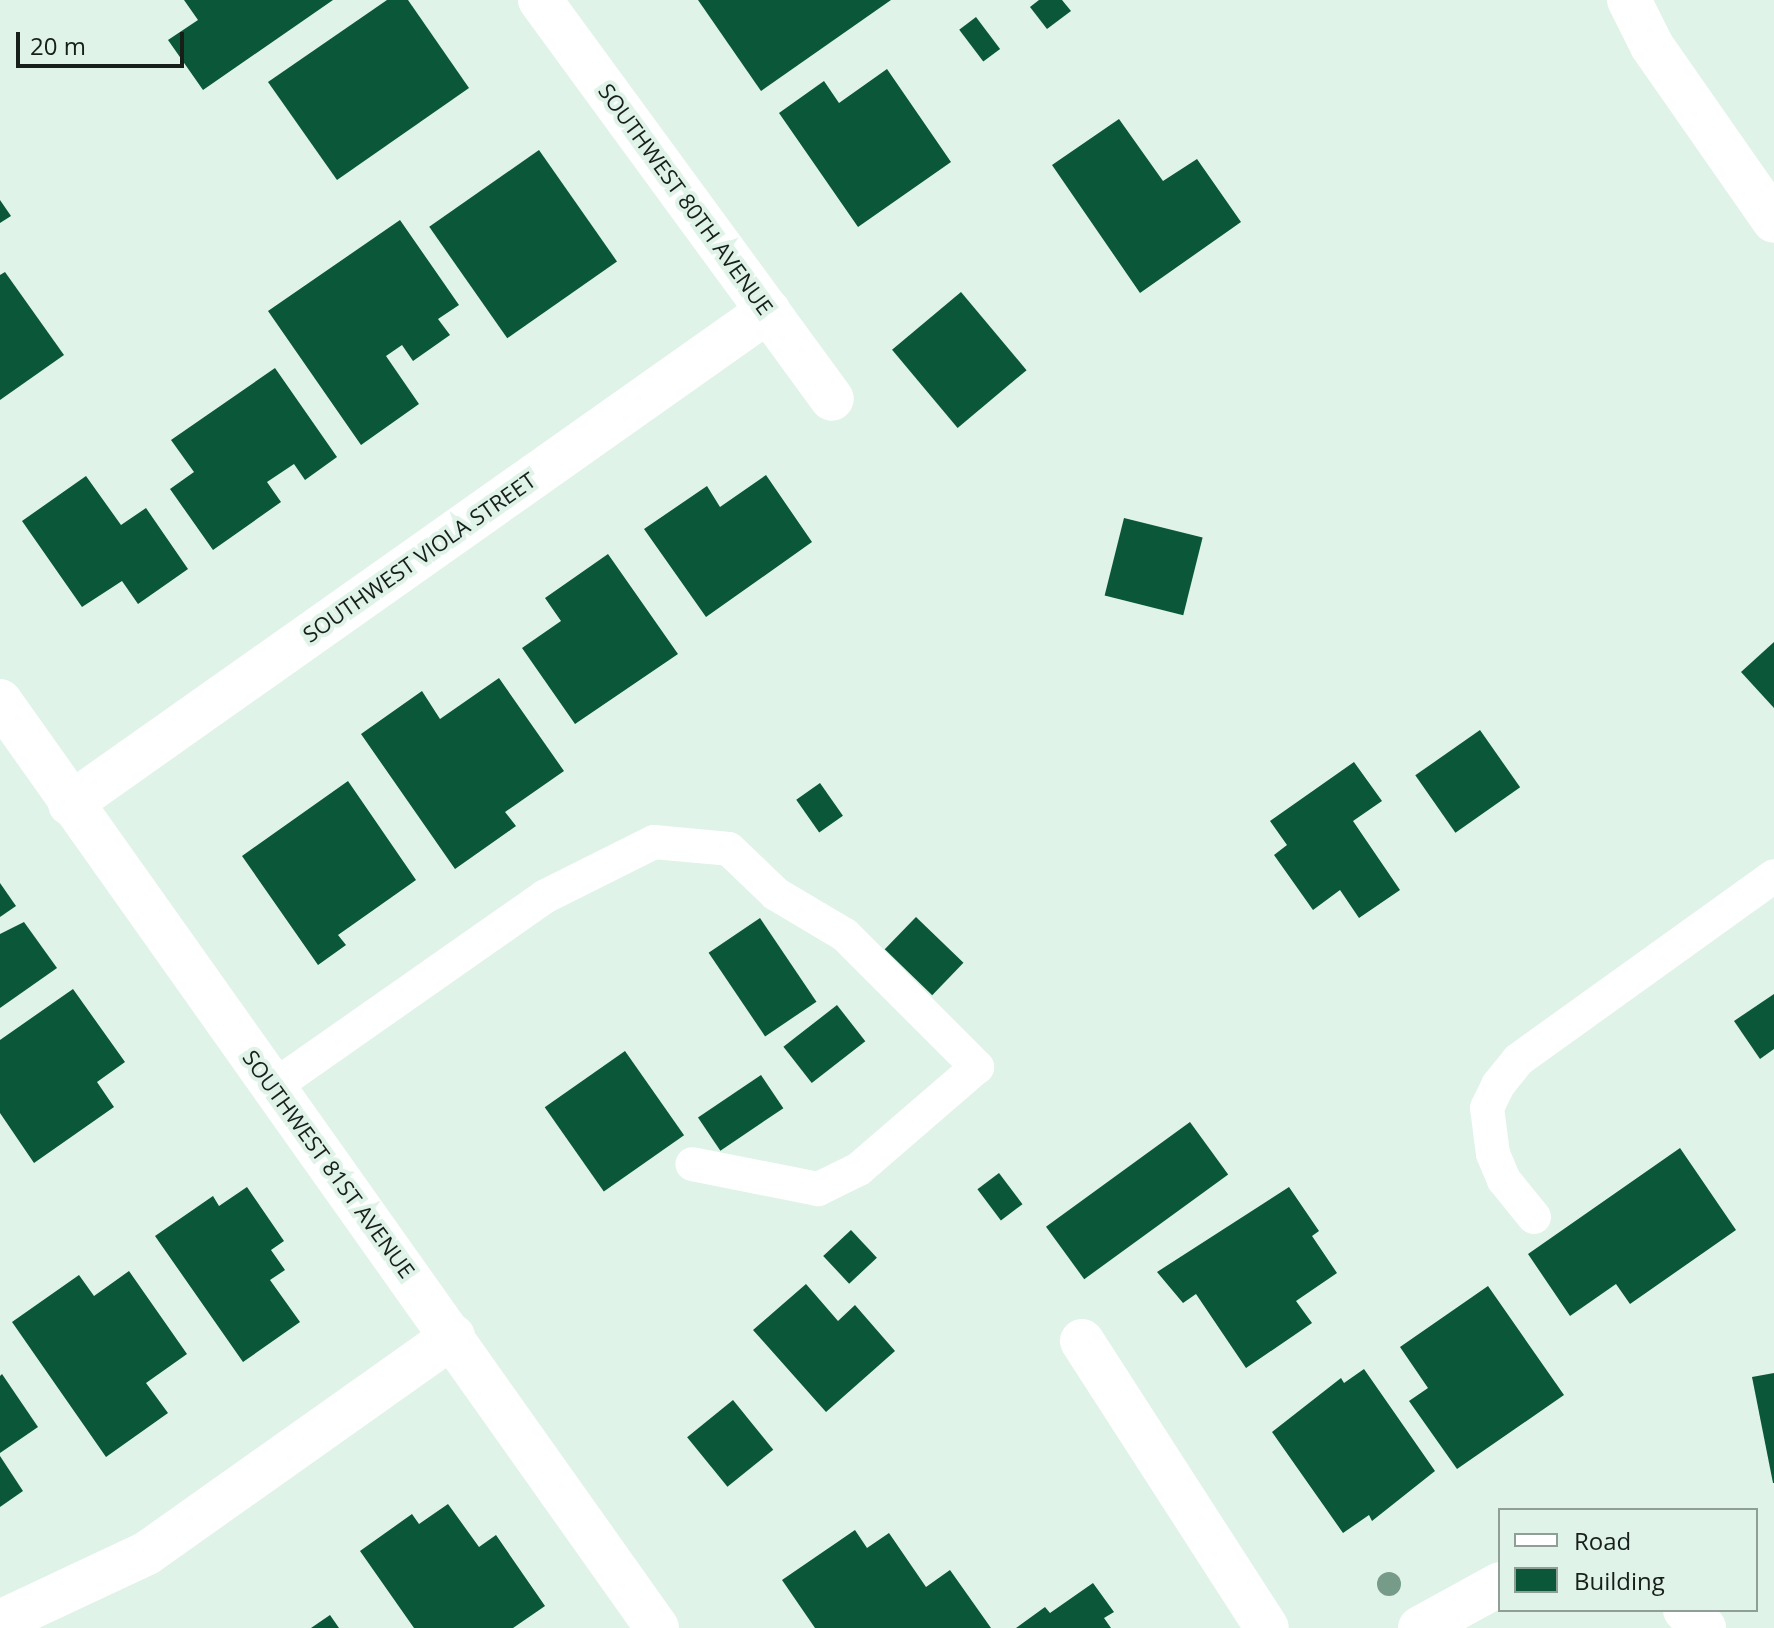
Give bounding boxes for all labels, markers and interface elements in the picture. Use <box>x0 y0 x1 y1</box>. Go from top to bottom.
scale bar <box>20 16 188 66</box>
text: 20 m <box>30 29 86 62</box>
street label: SOUTHWEST 80TH AVENUE <box>593 78 779 320</box>
street label: SOUTHWEST VIOLA STREET <box>298 467 540 647</box>
street label: SOUTHWEST 81ST AVENUE <box>237 1045 421 1283</box>
legend <box>1498 1508 1758 1612</box>
text: Road <box>1574 1524 1631 1557</box>
text: Building <box>1574 1564 1665 1597</box>

